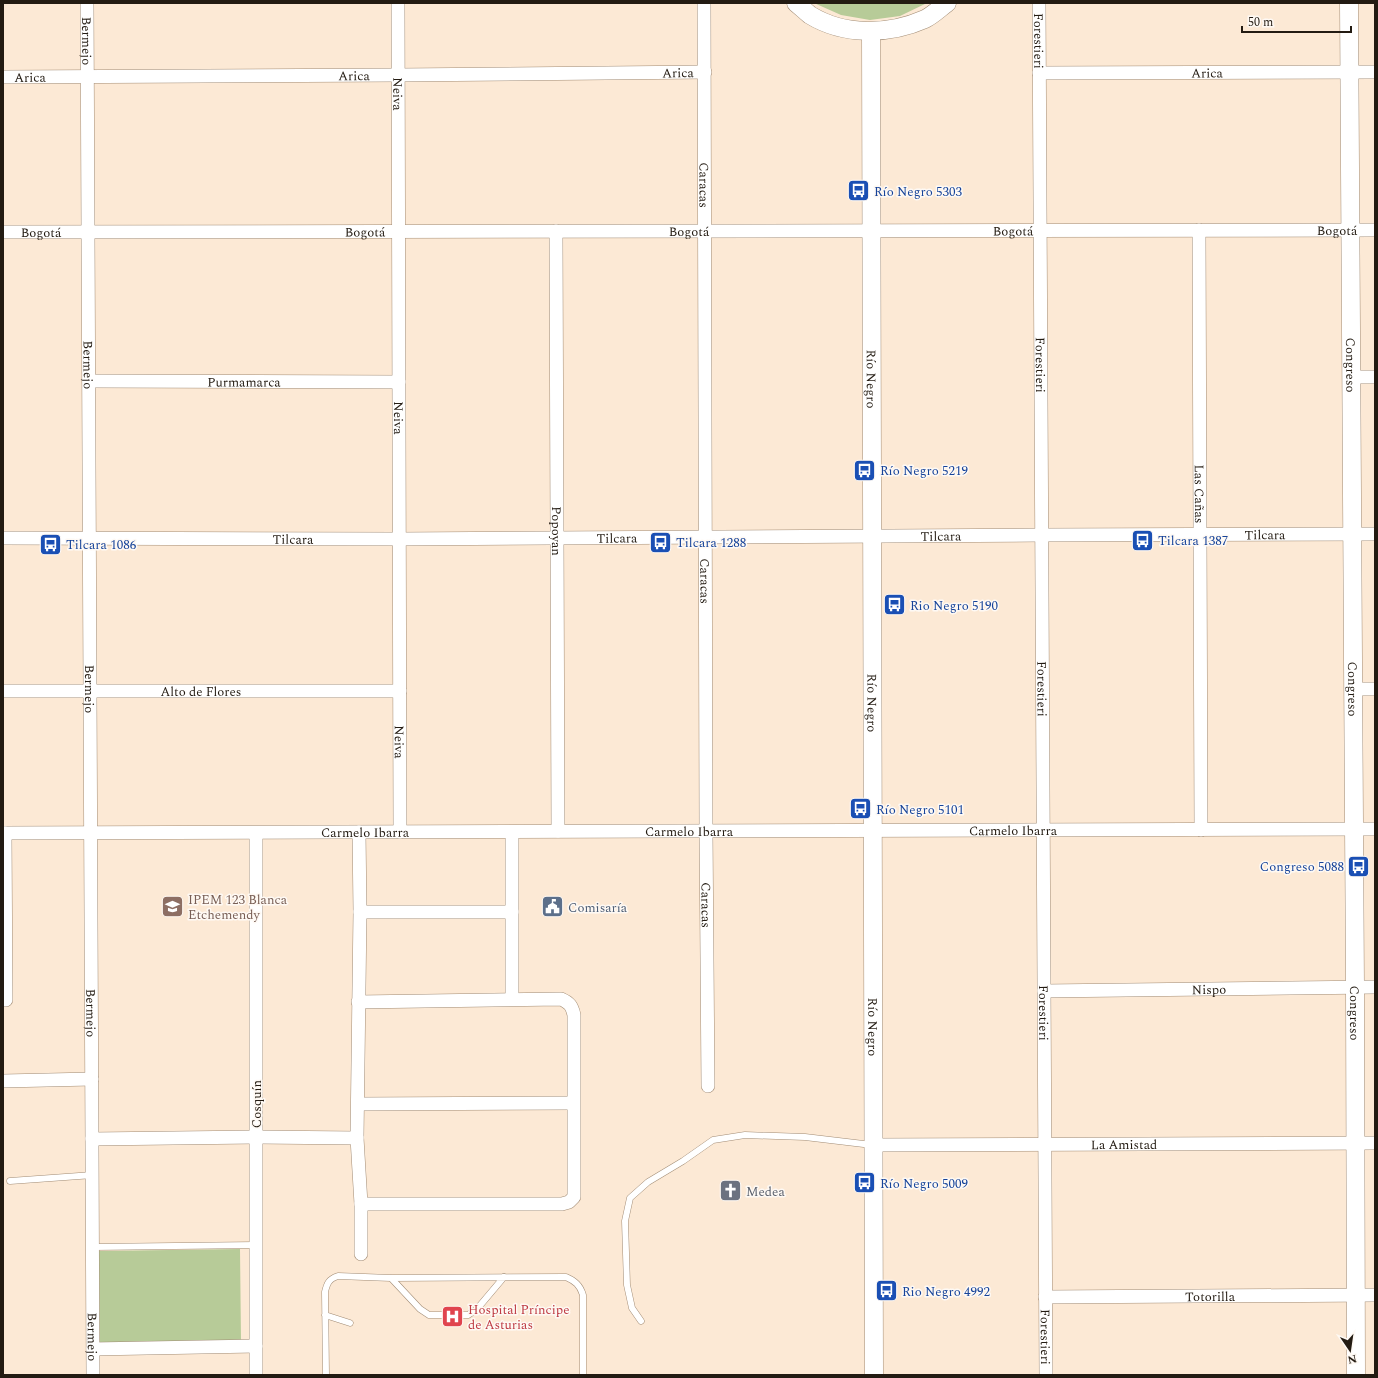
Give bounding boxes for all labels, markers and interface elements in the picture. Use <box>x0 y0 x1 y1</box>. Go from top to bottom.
scale bar <box>1242 8 1351 34</box>
street label: Forestieri <box>1028 13 1048 69</box>
text: 50 m <box>1248 13 1273 32</box>
street label: Bermejo <box>76 17 96 65</box>
street label: Arica <box>662 63 695 83</box>
street label: Arica <box>1191 63 1223 84</box>
street label: Arica <box>338 66 370 86</box>
street label: Arica <box>14 68 47 88</box>
street label: Neiva <box>387 77 407 111</box>
street label: Caracas <box>693 162 713 208</box>
bus stop icon: Río Negro 5303 <box>846 178 872 204</box>
place label: Río Negro 5303 <box>874 182 963 202</box>
street label: Bogotá <box>993 221 1034 242</box>
street label: Bogotá <box>1317 221 1358 241</box>
street label: Bogotá <box>345 222 386 243</box>
street label: Bogotá <box>669 222 710 242</box>
street label: Bogotá <box>21 223 62 243</box>
street label: Forestieri <box>1030 337 1050 393</box>
street label: Congreso <box>1340 337 1360 393</box>
street label: Bermejo <box>77 341 98 389</box>
street label: Río Negro <box>861 350 881 408</box>
street label: Purmamarca <box>207 372 281 393</box>
street label: Neiva <box>388 401 408 435</box>
bus stop icon: Río Negro 5219 <box>852 457 878 483</box>
place label: Río Negro 5219 <box>880 461 969 481</box>
street label: Las Cañas <box>1189 465 1209 523</box>
street label: Popoyan <box>546 506 566 556</box>
street label: Tilcara <box>1244 525 1286 545</box>
street label: Tilcara <box>920 526 962 547</box>
bus stop icon: Tilcara 1387 <box>1130 527 1156 553</box>
street label: Tilcara <box>596 529 638 549</box>
bus stop icon: Tilcara 1288 <box>648 529 674 555</box>
street label: Tilcara <box>273 530 314 550</box>
bus stop icon: Tilcara 1086 <box>38 531 64 557</box>
place label: Tilcara 1387 <box>1158 531 1228 551</box>
place label: Tilcara 1288 <box>676 533 746 553</box>
place label: Tilcara 1086 <box>66 535 137 555</box>
street label: Caracas <box>694 558 714 604</box>
bus stop icon: Rio Negro 5190 <box>881 592 907 618</box>
place label: Rio Negro 5190 <box>910 596 999 616</box>
street label: Forestieri <box>1031 661 1052 717</box>
street label: Congreso <box>1342 661 1362 717</box>
street label: Bermejo <box>79 665 99 713</box>
street label: Río Negro <box>861 674 882 732</box>
street label: Alto de Flores <box>161 682 241 702</box>
street label: Neiva <box>389 725 409 759</box>
bus stop icon: Río Negro 5101 <box>847 796 873 822</box>
place label: Río Negro 5101 <box>876 800 964 820</box>
street label: Carmelo Ibarra <box>969 821 1058 841</box>
street label: Carmelo Ibarra <box>645 822 734 842</box>
street label: Carmelo Ibarra <box>321 823 410 843</box>
bus stop icon: Congreso 5088 <box>1346 853 1372 879</box>
place label: Congreso 5088 <box>1260 857 1344 877</box>
street label: Caracas <box>695 882 716 928</box>
place label: IPEM 123 Blanca Etchemendy <box>188 890 288 925</box>
school or university icon: IPEM 123 Blanca Etchemendy <box>160 893 186 919</box>
public building icon: Comisaría <box>539 894 565 920</box>
place label: Comisaría <box>568 898 628 918</box>
street label: Nispo <box>1192 980 1226 1000</box>
street label: Forestieri <box>1033 985 1053 1041</box>
street label: Congreso <box>1344 985 1364 1041</box>
street label: Bermejo <box>80 989 101 1037</box>
street label: Río Negro <box>862 998 882 1056</box>
street label: Cosquín <box>247 1079 267 1128</box>
street label: La Amistad <box>1091 1135 1157 1155</box>
bus stop icon: Río Negro 5009 <box>851 1170 877 1196</box>
place label: Río Negro 5009 <box>880 1174 969 1194</box>
church icon: Medea <box>717 1178 743 1204</box>
place label: Medea <box>746 1182 785 1202</box>
bus stop icon: Rio Negro 4992 <box>874 1278 900 1304</box>
place label: Rio Negro 4992 <box>902 1282 990 1302</box>
street label: Totorilla <box>1185 1287 1236 1307</box>
place label: Hospital Príncipe de Asturias <box>468 1300 570 1335</box>
hospital icon: Hospital Príncipe de Asturias <box>439 1303 465 1329</box>
street label: Forestieri <box>1035 1309 1055 1365</box>
street label: Bermejo <box>82 1313 102 1361</box>
north arrow <box>1330 1330 1370 1370</box>
text: N <box>1346 1350 1358 1369</box>

